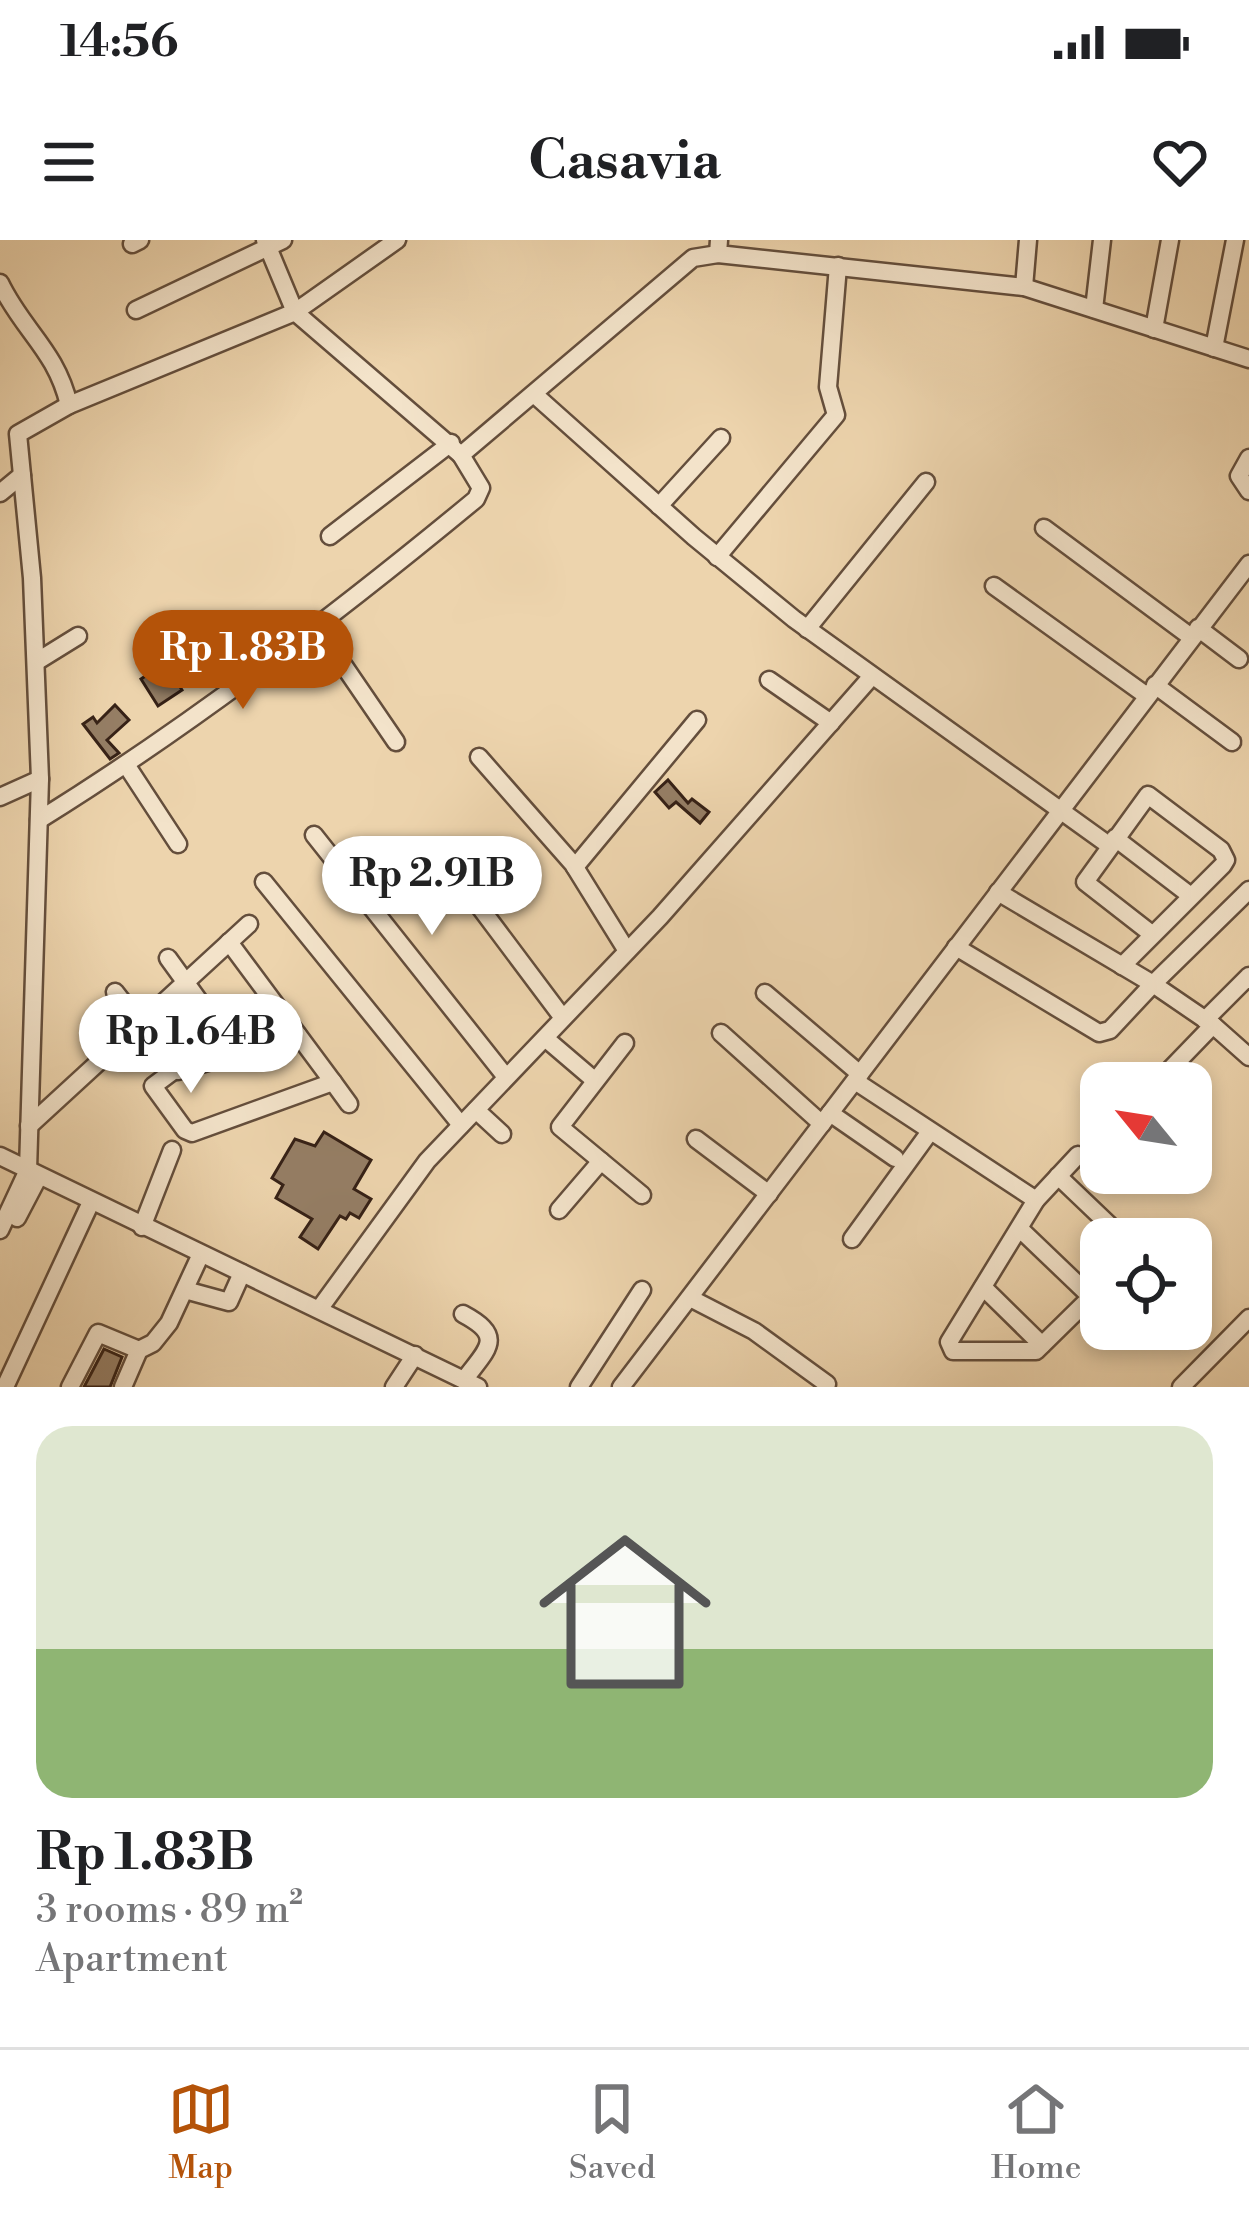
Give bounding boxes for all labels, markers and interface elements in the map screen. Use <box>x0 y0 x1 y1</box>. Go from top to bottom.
text: 14:56 <box>60 14 178 71</box>
text: Casavia <box>528 128 721 196</box>
icon: menu <box>36 129 102 195</box>
icon: heart <box>1147 129 1213 195</box>
pin: Rp 1.83B <box>119 610 367 712</box>
text: Rp 1.83B <box>159 624 327 673</box>
pin: Rp 2.91B <box>308 836 556 938</box>
text: Rp 2.91B <box>349 850 515 899</box>
pin: Rp 1.64B <box>67 994 315 1096</box>
text: Rp 1.64B <box>106 1008 276 1057</box>
north arrow <box>1080 1062 1212 1194</box>
map controls <box>1080 1062 1212 1350</box>
button: locate <box>1080 1218 1212 1350</box>
icon: home <box>517 1504 733 1720</box>
text: Rp 1.83B <box>36 1822 255 1886</box>
text: 3 rooms · 89 m² <box>36 1886 303 1935</box>
text: Apartment <box>36 1935 228 1984</box>
tab: Map <box>168 2076 234 2189</box>
tab: Saved <box>569 2076 656 2189</box>
tab: Home <box>991 2076 1081 2189</box>

